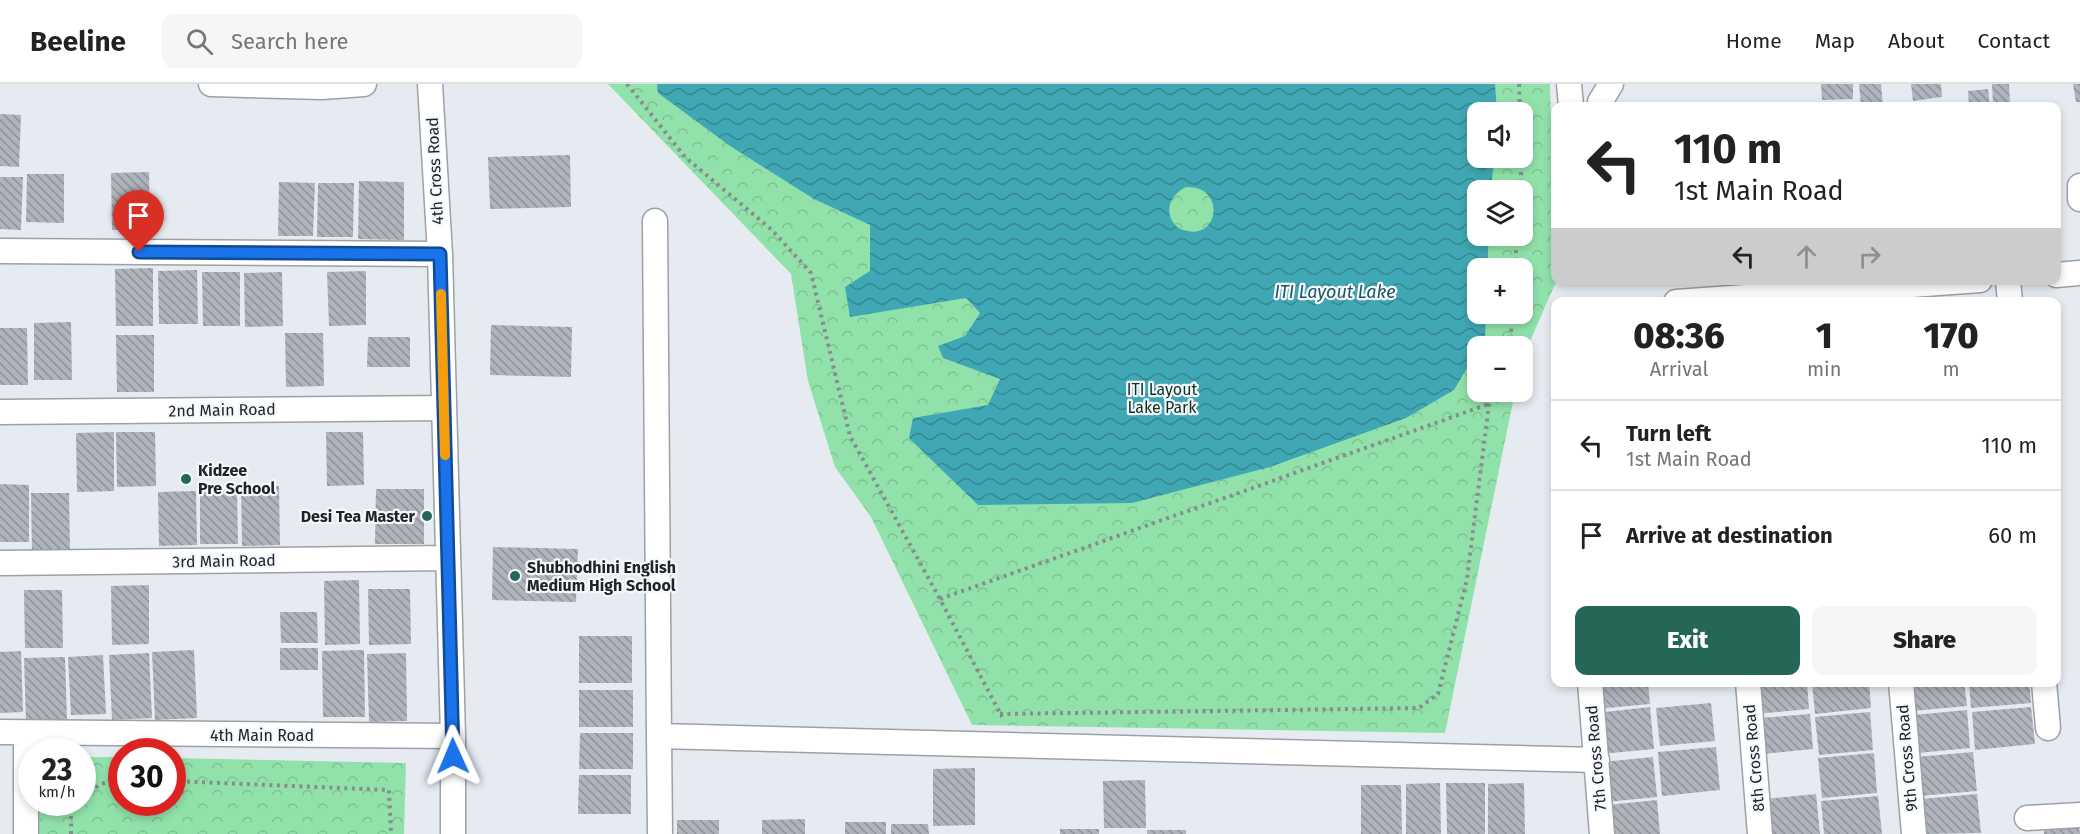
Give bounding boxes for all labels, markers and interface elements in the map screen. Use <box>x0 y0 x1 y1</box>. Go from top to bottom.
search box <box>162 14 582 68</box>
text: Beeline <box>30 25 126 58</box>
icon: search <box>183 25 216 58</box>
text: Search here <box>231 28 349 55</box>
text: Home <box>1726 28 1782 54</box>
text: Map <box>1815 28 1855 54</box>
text: About <box>1888 28 1945 54</box>
text: Contact <box>1978 28 2050 54</box>
map controls <box>1467 102 1533 402</box>
button: sound <box>1467 102 1533 168</box>
street label: 4th Cross Road <box>423 117 447 225</box>
text: 110 m <box>1674 124 1782 174</box>
icon: left <box>1575 126 1653 204</box>
text: 1st Main Road <box>1674 175 1844 207</box>
button: layers <box>1467 180 1533 246</box>
pin <box>113 190 164 252</box>
icon: arrive <box>122 199 155 232</box>
icon: left <box>1727 240 1760 273</box>
icon: ahead <box>1790 240 1823 273</box>
icon: right <box>1853 240 1886 273</box>
button: + <box>1467 258 1533 324</box>
water label: ITI Layout Lake <box>1274 281 1396 303</box>
text: 08:36 <box>1633 314 1725 358</box>
text: 1 <box>1816 314 1833 358</box>
text: 170 <box>1924 314 1979 358</box>
button: − <box>1467 336 1533 402</box>
text: Arrival <box>1650 357 1708 381</box>
text: min <box>1807 357 1841 381</box>
text: m <box>1943 357 1960 381</box>
park label: ITI Layout Lake Park <box>1127 380 1197 417</box>
street label: 2nd Main Road <box>168 400 276 420</box>
text: Turn left <box>1626 420 1711 447</box>
icon: left <box>1575 429 1608 462</box>
text: 110 m <box>1981 432 2037 459</box>
text: 1st Main Road <box>1626 447 1752 471</box>
place label: Kidzee Pre School <box>198 461 276 498</box>
marker: Kidzee Pre School <box>179 472 193 486</box>
place label: Desi Tea Master <box>301 507 416 526</box>
marker: Desi Tea Master <box>420 509 434 523</box>
icon: arrive <box>1575 519 1608 552</box>
text: Arrive at destination <box>1626 522 1833 549</box>
text: 60 m <box>1988 522 2037 549</box>
street label: 3rd Main Road <box>172 551 276 571</box>
place label: Shubhodhini English Medium High School <box>527 558 676 595</box>
marker: Shubhodhini English Medium High School <box>508 569 522 583</box>
button: Exit <box>1575 606 1800 675</box>
button: Share <box>1812 606 2037 675</box>
street label: 8th Cross Road <box>1740 703 1768 813</box>
street label: 7th Cross Road <box>1582 704 1610 812</box>
street label: 9th Cross Road <box>1893 704 1921 812</box>
position arrow <box>421 724 485 788</box>
street label: 4th Main Road <box>210 726 314 745</box>
speed limit sign: 30 <box>108 738 186 816</box>
text: 23 <box>42 752 72 788</box>
text: km/h <box>38 783 76 801</box>

